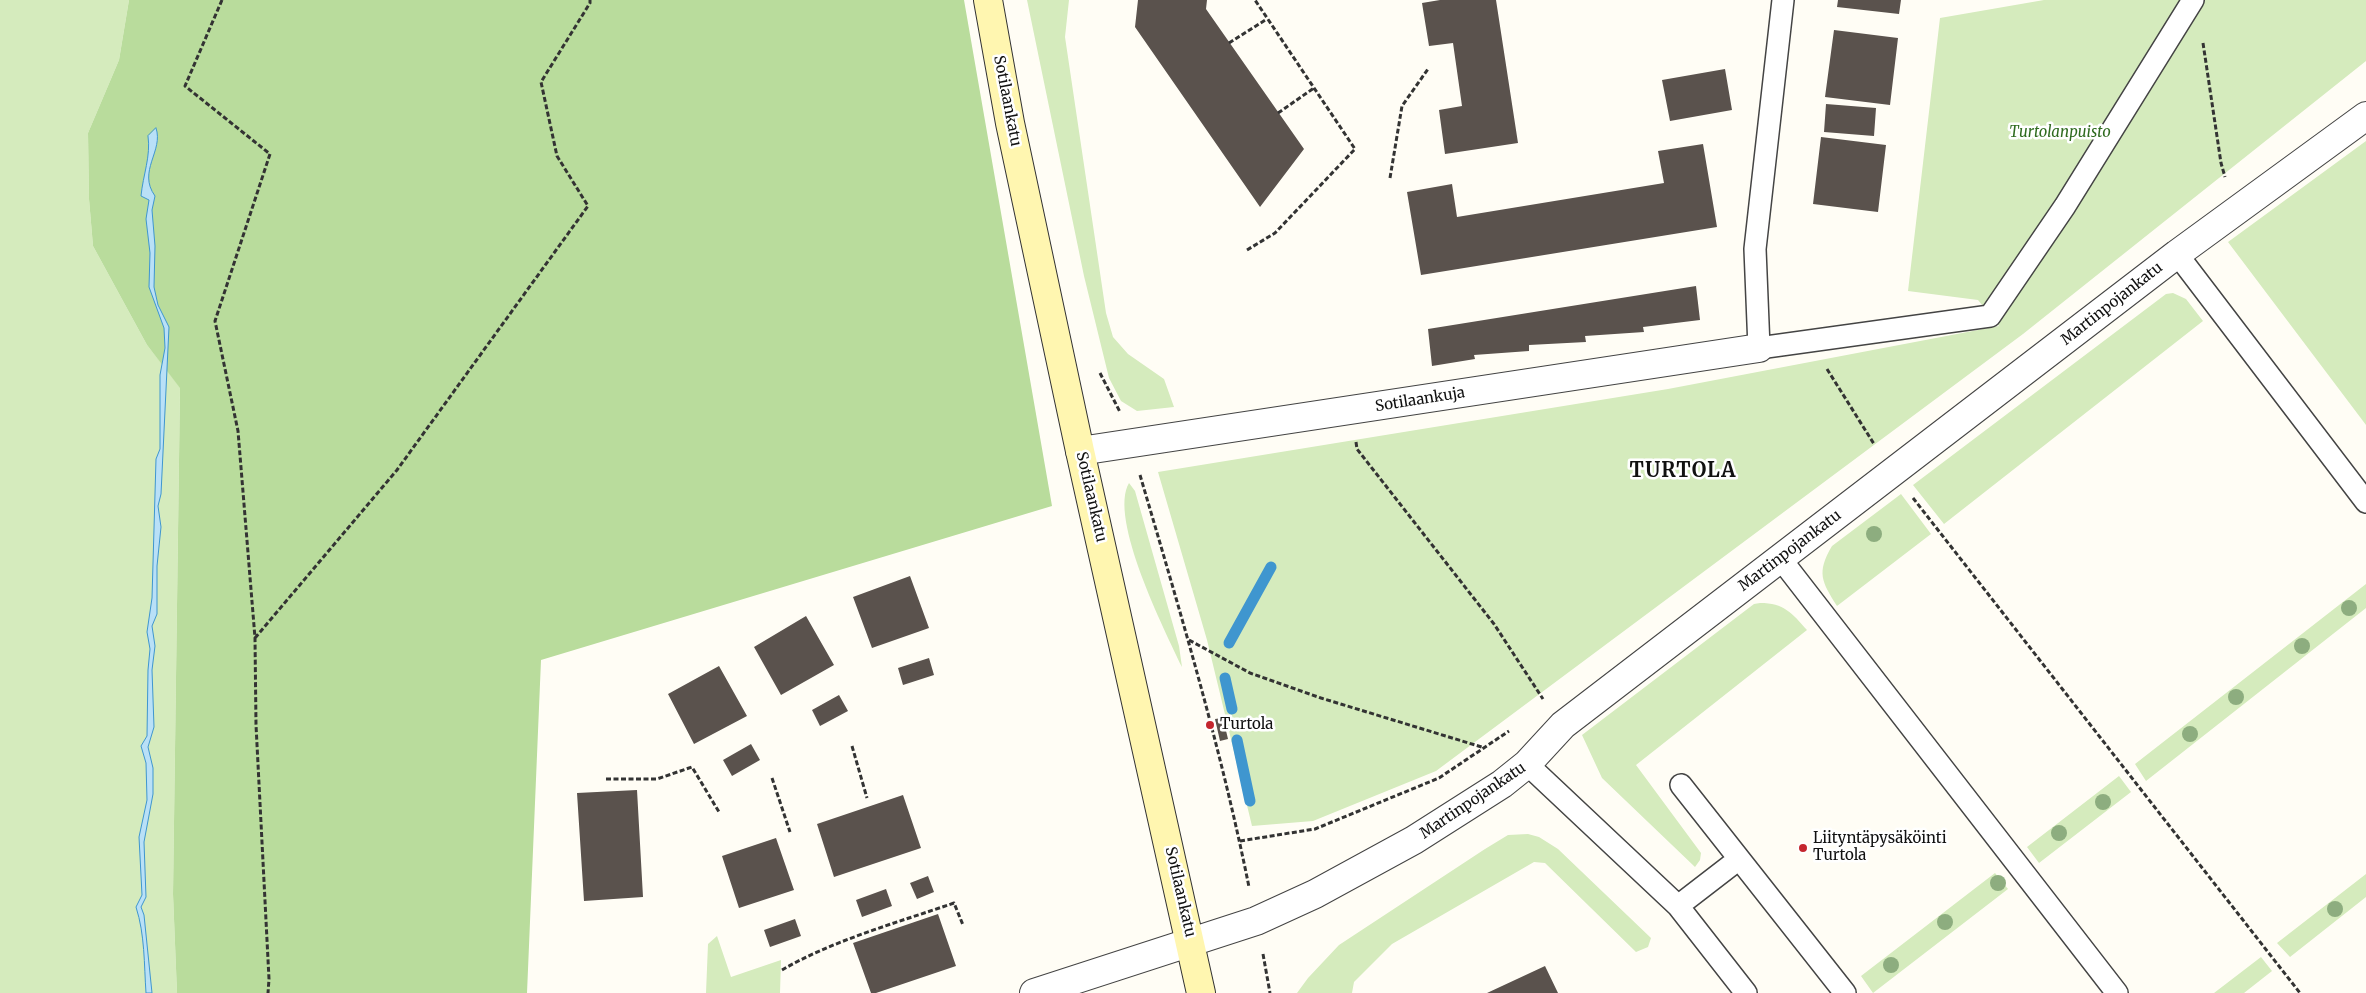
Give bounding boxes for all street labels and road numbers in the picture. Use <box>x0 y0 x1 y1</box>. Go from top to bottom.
street label: Sotilaankatu <box>989 54 1025 148</box>
street label: Martinpojankatu <box>2058 259 2166 349</box>
street label: Sotilaankuja <box>1374 384 1466 416</box>
street label: Sotilaankatu <box>1072 450 1110 544</box>
street label: Martinpojankatu <box>1735 507 1845 595</box>
street label: Martinpojankatu <box>1417 759 1529 843</box>
street label: Sotilaankatu <box>1161 845 1199 939</box>

